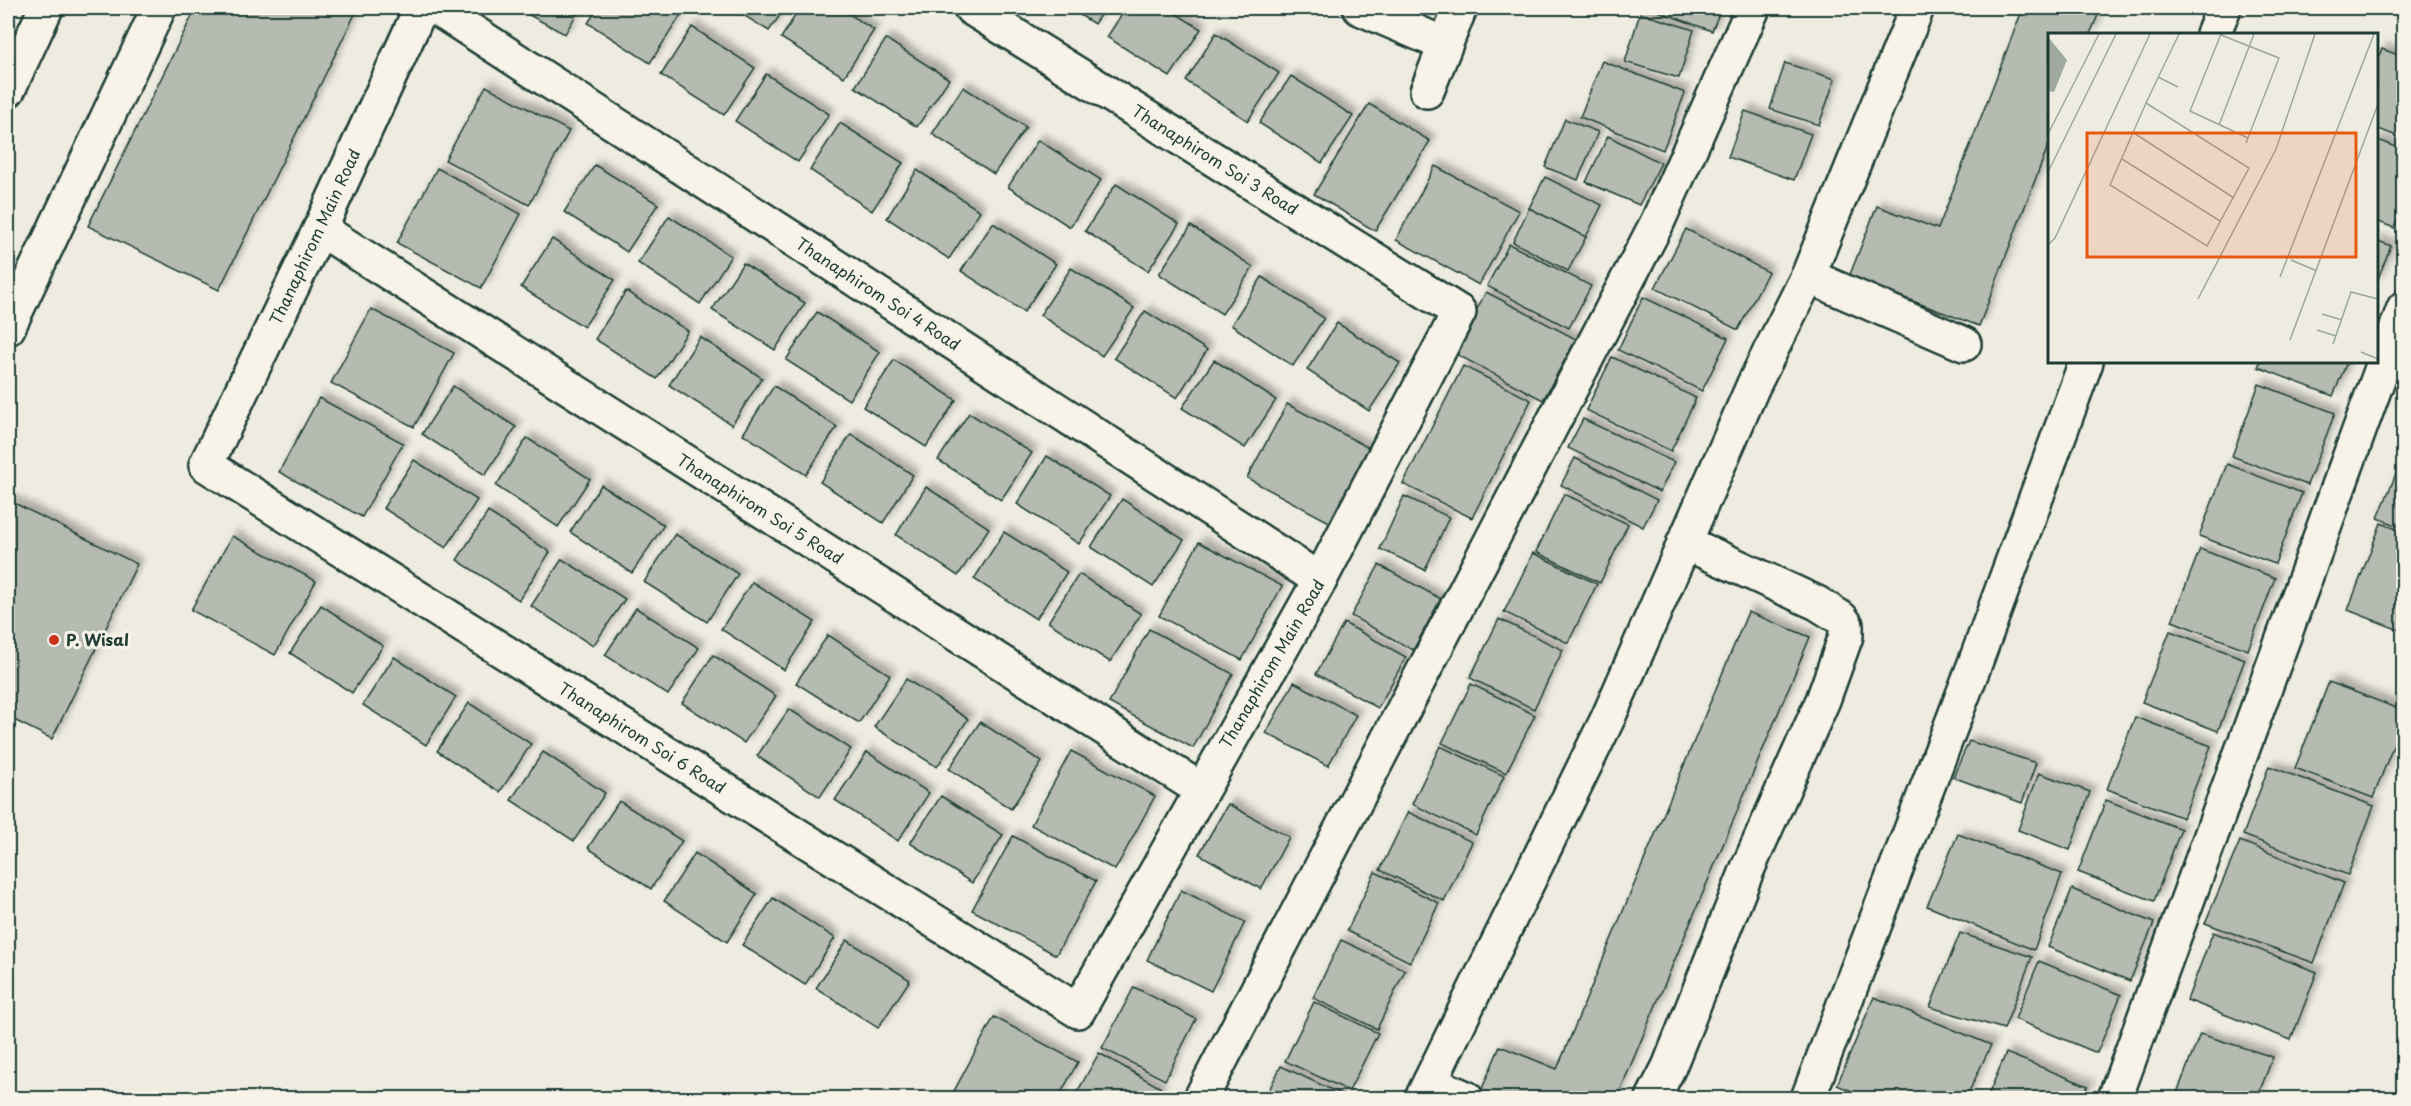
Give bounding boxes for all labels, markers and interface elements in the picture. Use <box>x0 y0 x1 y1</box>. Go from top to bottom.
inset map <box>2048 33 2378 363</box>
street label: Thanaphirom Soi 3 Road <box>1128 98 1303 220</box>
street label: Thanaphirom Main Road <box>263 145 366 329</box>
street label: Thanaphirom Soi 4 Road <box>791 231 966 356</box>
street label: Thanaphirom Soi 5 Road <box>673 447 848 569</box>
street label: Thanaphirom Main Road <box>1213 574 1330 753</box>
place label: P. Wisal <box>66 627 129 651</box>
marker: P. Wisal <box>47 633 61 647</box>
street label: Thanaphirom Soi 6 Road <box>554 676 731 799</box>

